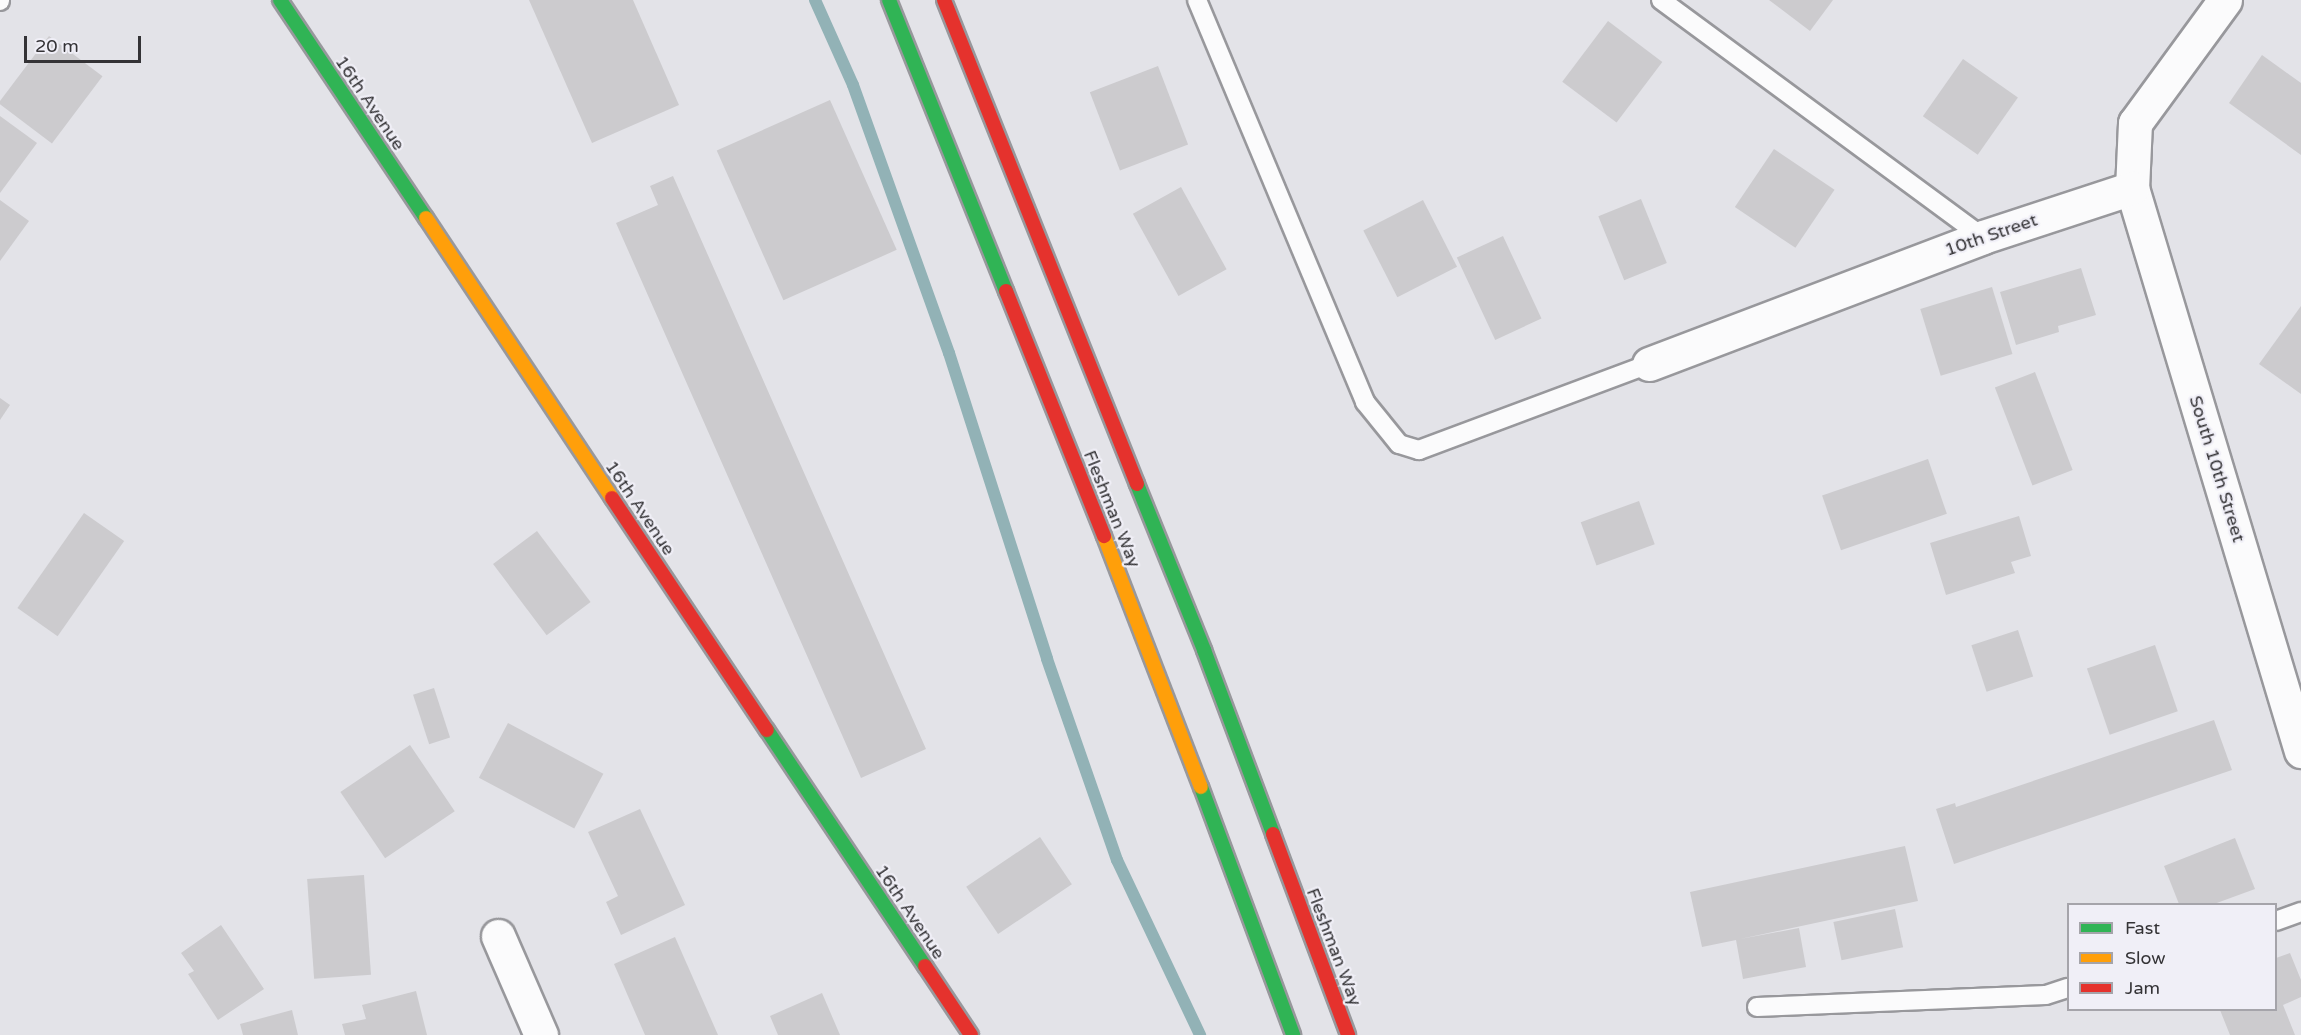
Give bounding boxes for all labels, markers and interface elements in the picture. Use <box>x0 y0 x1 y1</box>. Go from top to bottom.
scale bar <box>27 24 144 62</box>
text: 20 m <box>35 35 79 57</box>
street label: 16th Avenue <box>330 52 410 154</box>
street label: 10th Street <box>1942 209 2040 261</box>
street label: South 10th Street <box>2184 393 2250 545</box>
street label: Fleshman Way <box>1079 447 1145 571</box>
street label: 16th Avenue <box>600 457 680 559</box>
street label: 16th Avenue <box>870 861 950 963</box>
street label: Fleshman Way <box>1302 885 1366 1009</box>
legend <box>2067 903 2277 1011</box>
text: Fast <box>2125 917 2160 939</box>
text: Slow <box>2125 947 2166 969</box>
text: Jam <box>2125 977 2160 999</box>

